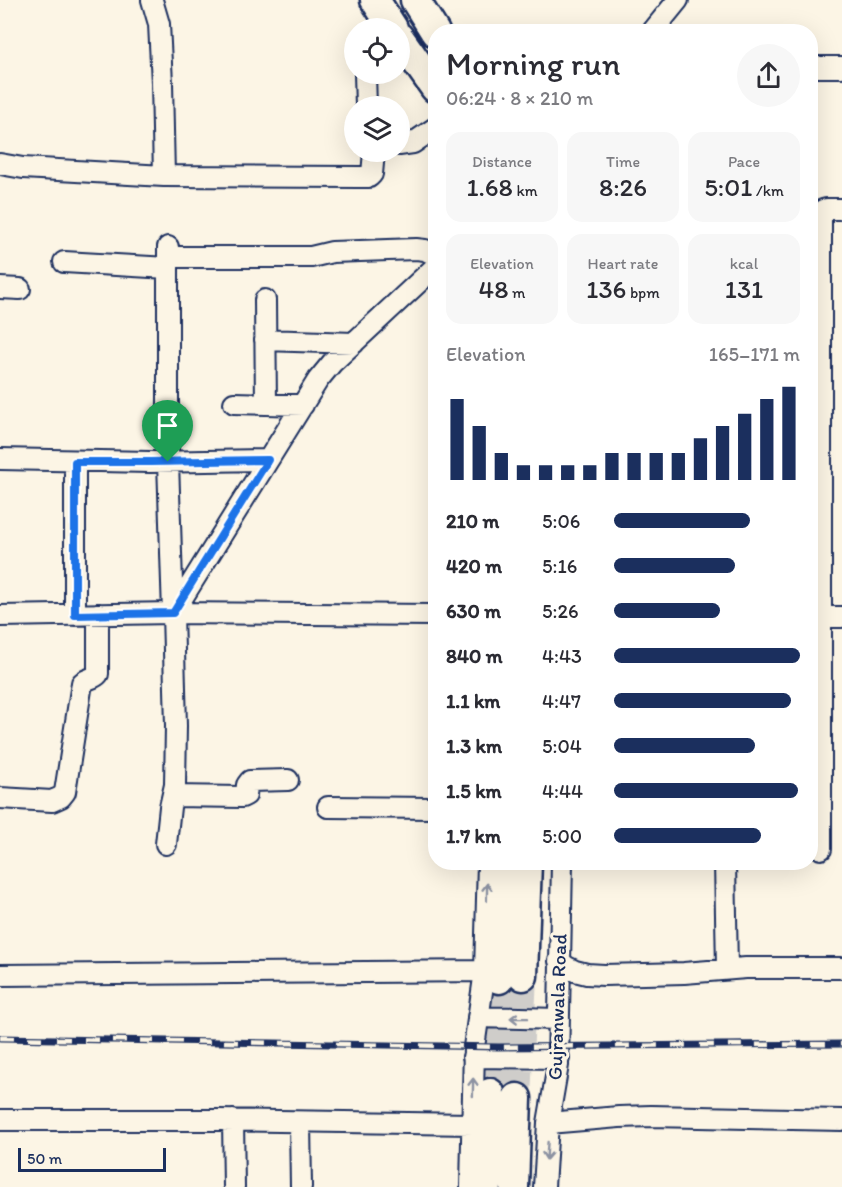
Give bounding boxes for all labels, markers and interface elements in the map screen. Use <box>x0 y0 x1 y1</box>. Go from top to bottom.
map controls <box>344 18 410 162</box>
button: locate <box>344 18 410 84</box>
text: Morning run <box>446 44 621 83</box>
button: share <box>737 44 800 107</box>
text: 06:24 · 8 × 210 m <box>446 86 593 110</box>
button: layers <box>344 96 410 162</box>
text: Distance <box>472 152 532 171</box>
text: Time <box>606 152 640 171</box>
text: Pace <box>728 152 760 171</box>
text: 1.68 <box>466 171 513 203</box>
text: 8:26 <box>599 171 647 203</box>
text: 5:01 <box>704 171 752 203</box>
text: km <box>513 181 538 200</box>
text: /km <box>752 181 784 200</box>
text: Elevation <box>470 254 534 273</box>
text: Heart rate <box>588 254 658 273</box>
text: kcal <box>730 254 758 273</box>
text: 48 <box>479 273 508 305</box>
text: 136 <box>586 273 626 305</box>
text: 131 <box>725 273 763 305</box>
text: m <box>508 283 525 302</box>
text: bpm <box>626 283 660 302</box>
text: Elevation <box>446 342 525 366</box>
text: 165–171 m <box>709 342 800 366</box>
pin <box>142 400 193 462</box>
icon: arrive <box>151 409 184 442</box>
text: 210 m <box>446 509 499 533</box>
text: 5:06 <box>542 509 580 533</box>
text: 420 m <box>446 554 502 578</box>
text: 5:16 <box>542 554 577 578</box>
text: 630 m <box>446 599 501 623</box>
text: 5:26 <box>542 599 579 623</box>
text: 840 m <box>446 644 503 668</box>
text: 4:43 <box>542 644 582 668</box>
text: 1.1 km <box>446 689 500 713</box>
text: 4:47 <box>542 689 581 713</box>
text: 1.3 km <box>446 734 502 758</box>
text: 5:04 <box>542 734 582 758</box>
text: 1.5 km <box>446 779 502 803</box>
text: 4:44 <box>542 779 583 803</box>
text: 1.7 km <box>446 824 501 848</box>
text: 5:00 <box>542 824 582 848</box>
one-way arrow <box>481 883 493 903</box>
street label: Gujranwala Road <box>542 933 572 1081</box>
one-way arrow <box>509 1013 529 1024</box>
one-way arrow <box>467 1077 478 1097</box>
one-way arrow <box>541 1141 552 1160</box>
scale bar <box>18 1145 166 1172</box>
text: 50 m <box>27 1149 62 1168</box>

